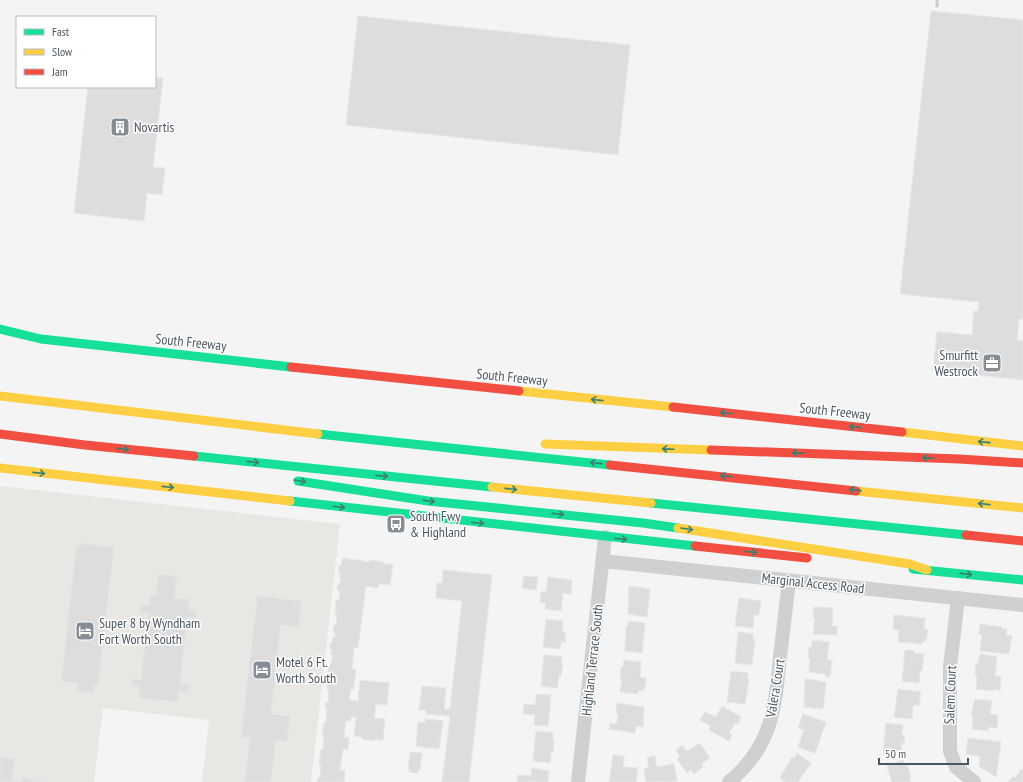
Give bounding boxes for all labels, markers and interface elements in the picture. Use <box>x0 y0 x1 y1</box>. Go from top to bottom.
legend <box>16 16 156 88</box>
text: Fast <box>52 24 70 39</box>
text: Slow <box>52 44 73 59</box>
text: Jam <box>51 64 68 79</box>
building icon: Novartis <box>109 116 131 138</box>
place label: Novartis <box>134 118 175 136</box>
street label: South Freeway <box>155 329 228 355</box>
place label: Smurfitt Westrock <box>934 346 979 380</box>
office icon: Smurfitt Westrock <box>981 352 1003 374</box>
street label: South Freeway <box>476 364 549 390</box>
one-way arrow <box>591 396 604 403</box>
street label: South Freeway <box>799 398 872 424</box>
one-way arrow <box>720 409 733 417</box>
one-way arrow <box>849 423 862 431</box>
one-way arrow <box>978 438 991 446</box>
one-way arrow <box>116 445 129 452</box>
one-way arrow <box>662 445 675 453</box>
one-way arrow <box>792 450 805 457</box>
one-way arrow <box>922 454 935 462</box>
one-way arrow <box>246 458 259 466</box>
one-way arrow <box>590 459 603 467</box>
one-way arrow <box>32 469 45 477</box>
one-way arrow <box>375 472 388 479</box>
one-way arrow <box>720 473 733 480</box>
one-way arrow <box>293 477 306 485</box>
one-way arrow <box>161 484 174 491</box>
one-way arrow <box>504 485 517 493</box>
one-way arrow <box>849 486 862 494</box>
one-way arrow <box>422 497 435 505</box>
one-way arrow <box>978 500 991 507</box>
one-way arrow <box>332 503 345 511</box>
place label: South Fwy & Highland <box>410 507 466 541</box>
one-way arrow <box>551 510 564 518</box>
bus stop icon: South Fwy & Highland <box>385 513 407 535</box>
one-way arrow <box>471 519 484 527</box>
one-way arrow <box>680 525 693 533</box>
one-way arrow <box>614 535 627 543</box>
one-way arrow <box>744 549 757 556</box>
street label: Marginal Access Road <box>761 569 865 597</box>
one-way arrow <box>959 570 972 578</box>
street label: Highland Terrace South <box>577 603 607 717</box>
place label: Super 8 by Wyndham Fort Worth South <box>99 614 200 648</box>
hotel icon: Super 8 by Wyndham Fort Worth South <box>74 620 96 642</box>
place label: Motel 6 Ft. Worth South <box>276 653 336 687</box>
street label: Valera Court <box>761 657 789 720</box>
hotel icon: Motel 6 Ft. Worth South <box>251 659 273 681</box>
street label: Salem Court <box>940 665 960 725</box>
scale bar <box>879 740 968 766</box>
text: 50 m <box>885 746 906 761</box>

